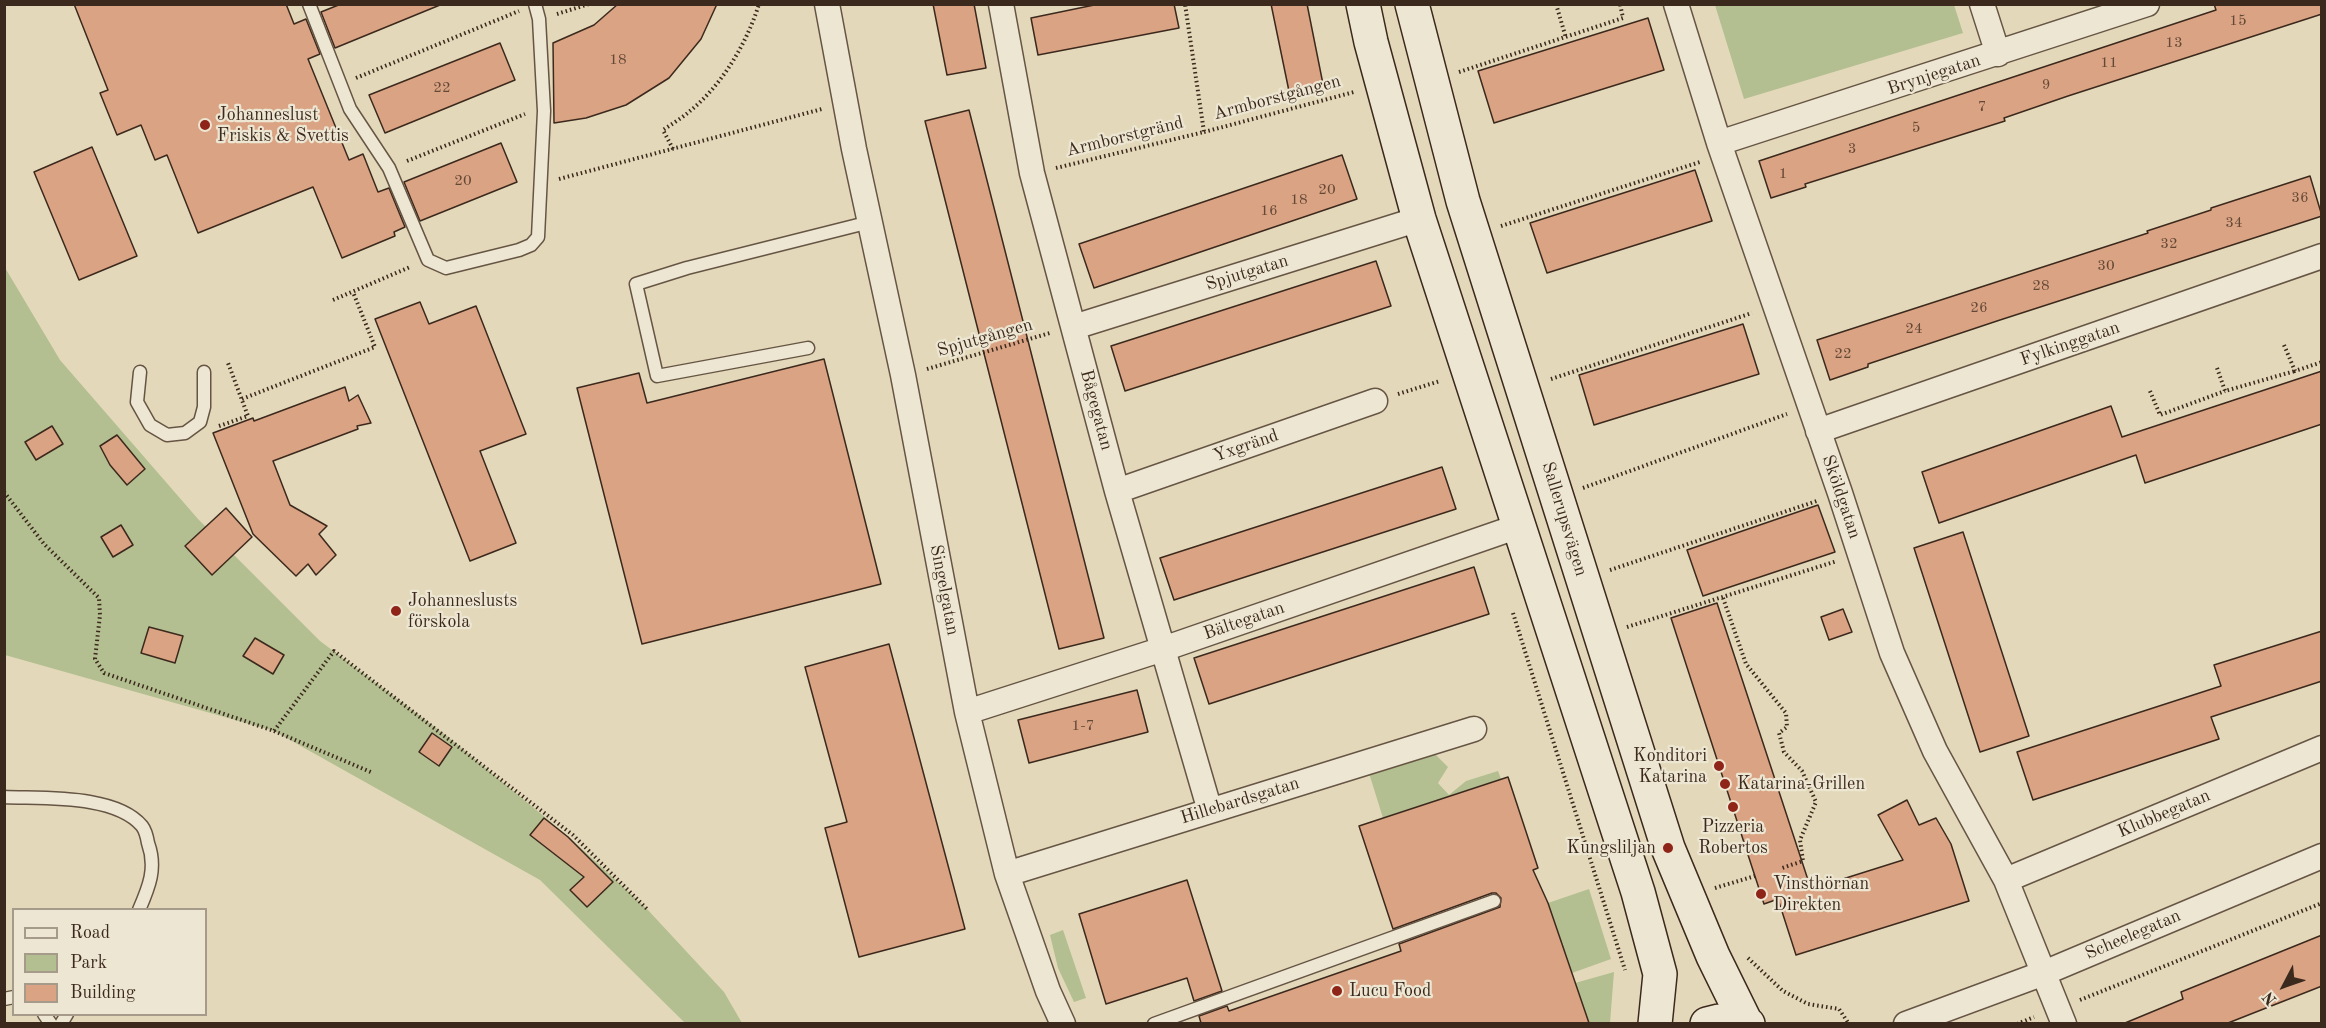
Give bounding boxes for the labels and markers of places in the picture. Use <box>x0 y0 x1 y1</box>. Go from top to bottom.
place label: Johanneslust Friskis & Svettis <box>217 104 349 146</box>
marker: Johanneslust Friskis & Svettis <box>198 118 212 132</box>
place label: Johanneslusts förskola <box>408 590 517 632</box>
marker: Johanneslusts förskola <box>389 604 403 618</box>
place label: Konditori Katarina <box>1633 745 1707 788</box>
marker: Konditori Katarina <box>1712 759 1726 773</box>
place label: Katarina-Grillen <box>1737 773 1865 795</box>
marker: Katarina-Grillen <box>1718 777 1732 791</box>
marker: Pizzeria Robertos <box>1726 800 1740 814</box>
place label: Pizzeria Robertos <box>1698 816 1768 858</box>
place label: Kungsliljan <box>1567 837 1656 859</box>
marker: Kungsliljan <box>1661 841 1675 855</box>
place label: Vinsthörnan Direkten <box>1773 873 1869 916</box>
marker: Vinsthörnan Direkten <box>1754 887 1768 901</box>
place label: Lucu Food <box>1349 980 1431 1002</box>
marker: Lucu Food <box>1330 984 1344 998</box>

